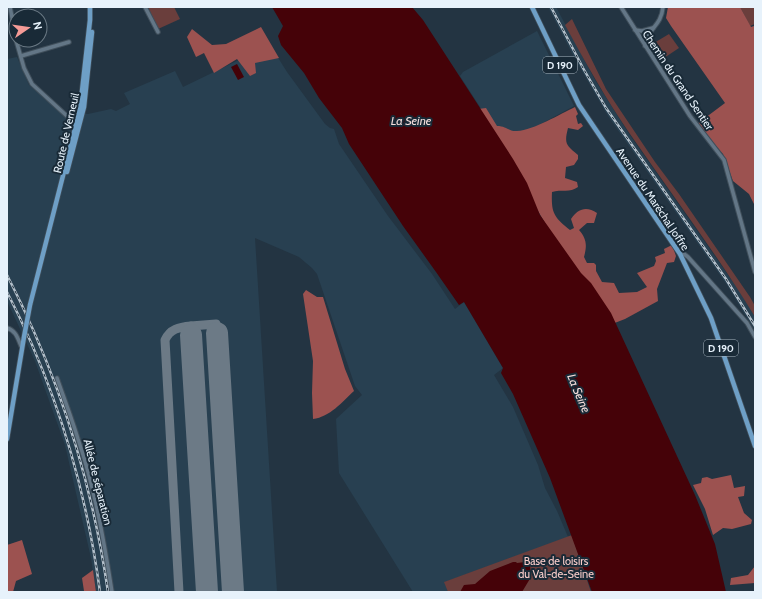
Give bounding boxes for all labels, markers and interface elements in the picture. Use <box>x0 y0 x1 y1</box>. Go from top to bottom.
north arrow <box>8 8 48 48</box>
text: N <box>30 20 45 31</box>
street label: Chemin du Grand Sentier <box>639 27 717 133</box>
road number: D 190 <box>543 57 577 73</box>
street label: Route de Verneuil <box>50 91 82 174</box>
water label: La Seine <box>391 113 432 128</box>
street label: Avenue du Maréchal Joffre <box>613 145 693 253</box>
road number: D 190 <box>704 340 738 356</box>
water label: La Seine <box>564 371 594 415</box>
street label: Allée de séparation <box>81 438 115 526</box>
park label: Base de loisirs du Val-de-Seine <box>518 554 594 581</box>

